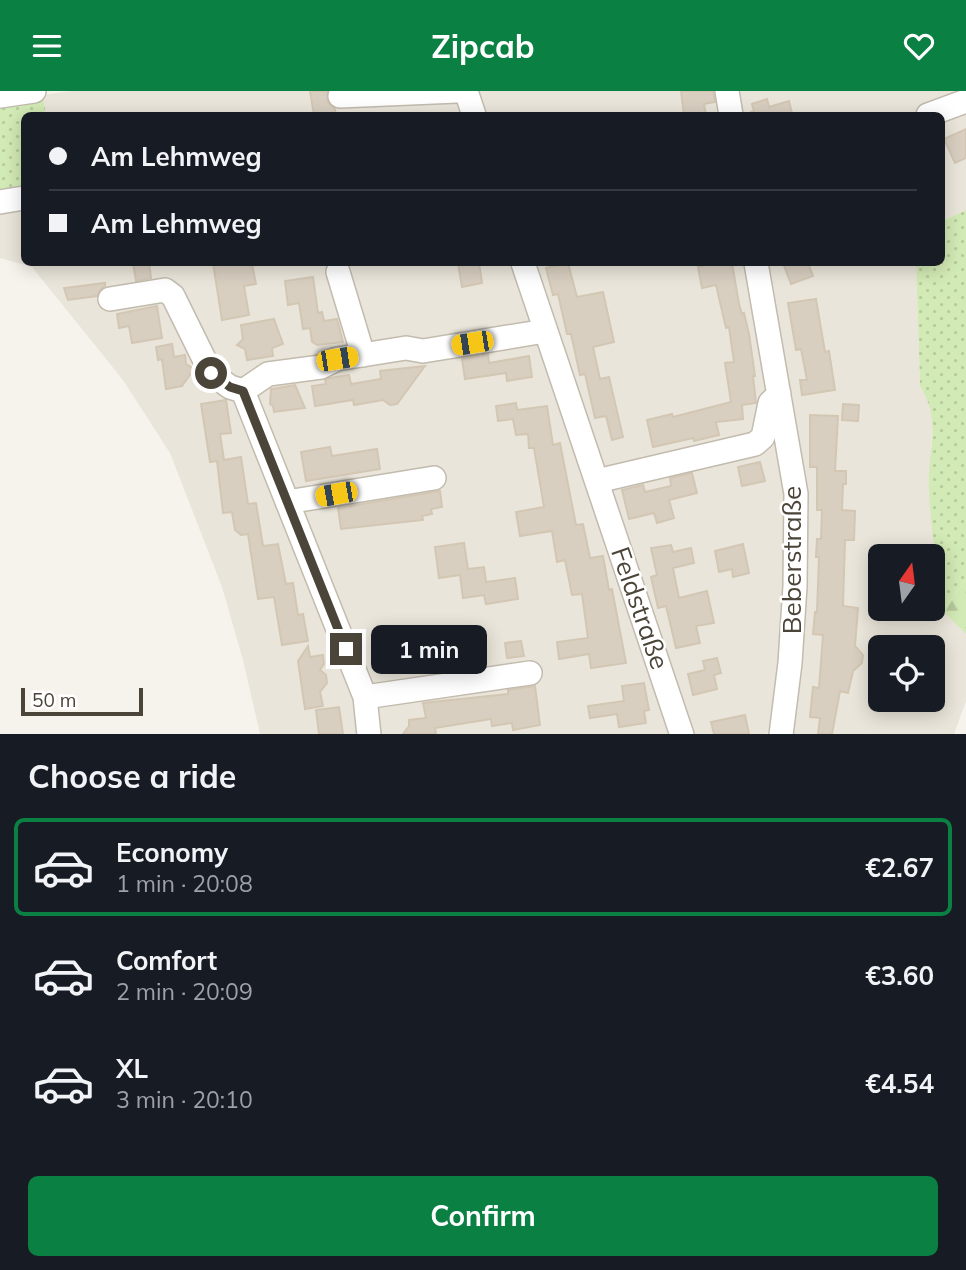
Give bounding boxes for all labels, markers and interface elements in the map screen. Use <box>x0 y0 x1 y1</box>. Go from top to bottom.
text: Zipcab <box>431 26 535 66</box>
icon: menu <box>28 27 66 65</box>
icon: heart <box>900 27 938 65</box>
text: Am Lehmweg <box>91 140 262 173</box>
text: Am Lehmweg <box>91 207 262 240</box>
car <box>450 329 495 357</box>
car <box>315 345 360 373</box>
route start <box>195 357 227 389</box>
car <box>314 480 359 508</box>
street label: Beberstraße <box>775 486 808 634</box>
street label: Feldstraße <box>604 542 677 673</box>
north arrow <box>868 544 945 621</box>
map controls <box>868 544 945 712</box>
callout: 1 min <box>370 625 486 673</box>
route end <box>330 633 362 665</box>
text: 1 min <box>399 635 459 664</box>
button: locate <box>868 635 945 712</box>
scale bar <box>21 685 144 717</box>
text: 50 m <box>32 688 76 712</box>
text: Choose a ride <box>28 756 236 796</box>
icon: car <box>32 836 95 899</box>
text: Economy <box>116 836 228 869</box>
text: €2.67 <box>865 851 934 884</box>
text: 1 min · 20:08 <box>116 869 253 898</box>
icon: car <box>32 944 95 1007</box>
text: Comfort <box>116 944 217 977</box>
text: €3.60 <box>865 959 934 992</box>
text: 2 min · 20:09 <box>116 977 253 1006</box>
icon: car <box>32 1052 95 1115</box>
text: XL <box>116 1052 148 1085</box>
text: €4.54 <box>865 1067 934 1100</box>
text: 3 min · 20:10 <box>116 1085 253 1114</box>
button: Confirm <box>28 1176 938 1256</box>

